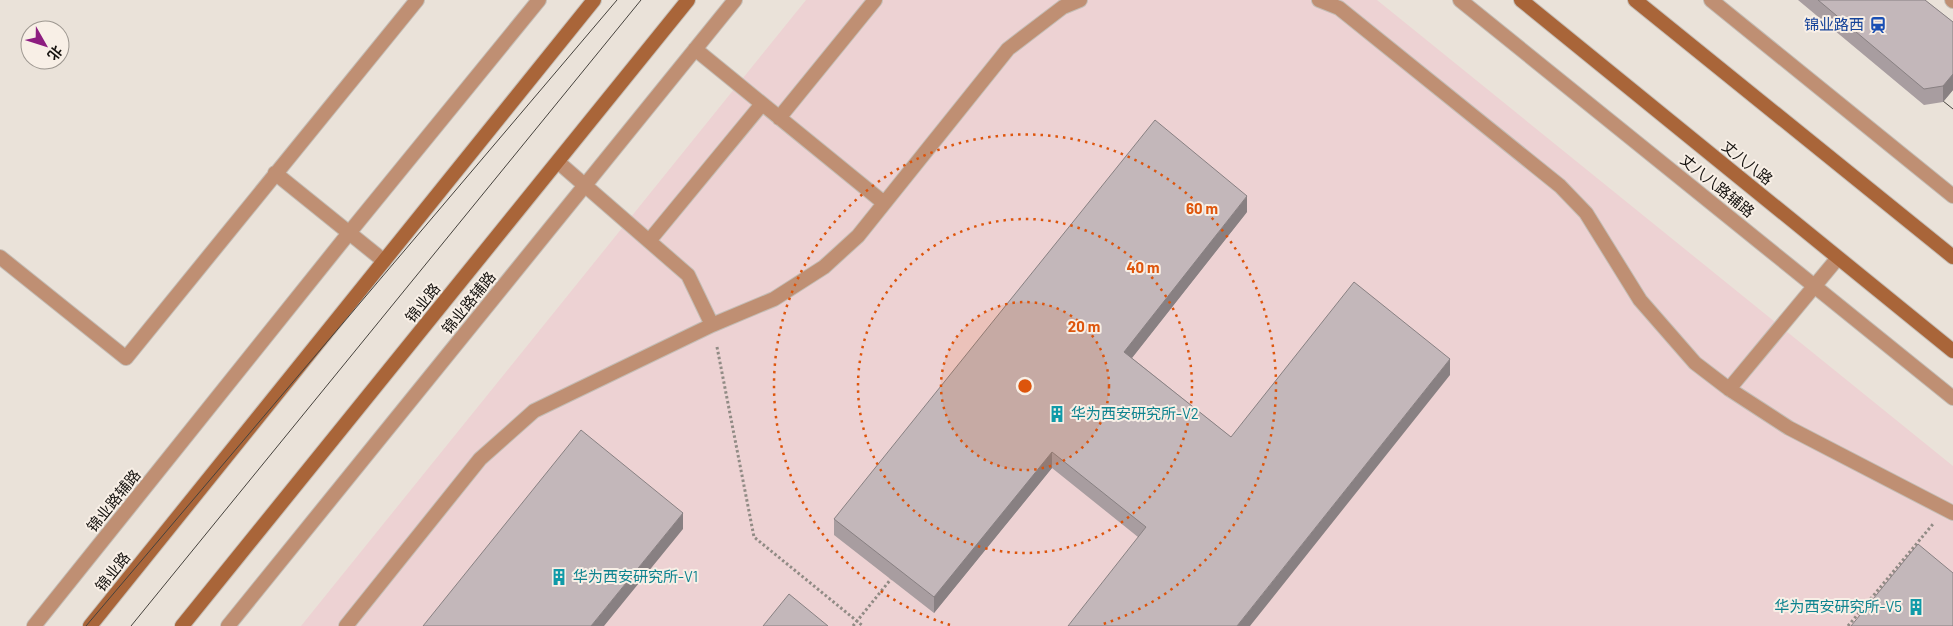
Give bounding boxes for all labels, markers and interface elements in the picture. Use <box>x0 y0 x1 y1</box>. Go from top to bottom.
place label: 锦业路西 <box>1804 15 1864 33</box>
station icon: 锦业路西 <box>1868 15 1888 35</box>
north arrow <box>20 20 70 70</box>
text: 北 <box>44 43 67 64</box>
street label: 丈八八路 <box>1719 136 1777 188</box>
street label: 丈八八路辅路 <box>1677 150 1758 221</box>
text: 60 m <box>1186 199 1218 217</box>
text: 40 m <box>1126 258 1160 276</box>
street label: 锦业路辅路 <box>438 268 499 337</box>
street label: 锦业路 <box>401 279 443 326</box>
text: 20 m <box>1068 317 1100 335</box>
centre of rings <box>1016 377 1034 395</box>
building icon: 华为西安研究所-V2 <box>1047 404 1067 424</box>
place label: 华为西安研究所-V2 <box>1071 404 1199 422</box>
street label: 锦业路辅路 <box>83 466 144 535</box>
street label: 锦业路 <box>91 548 133 595</box>
building icon: 华为西安研究所-V1 <box>549 567 569 587</box>
place label: 华为西安研究所-V1 <box>573 567 698 585</box>
place label: 华为西安研究所-V5 <box>1775 597 1902 615</box>
building icon: 华为西安研究所-V5 <box>1906 597 1926 617</box>

